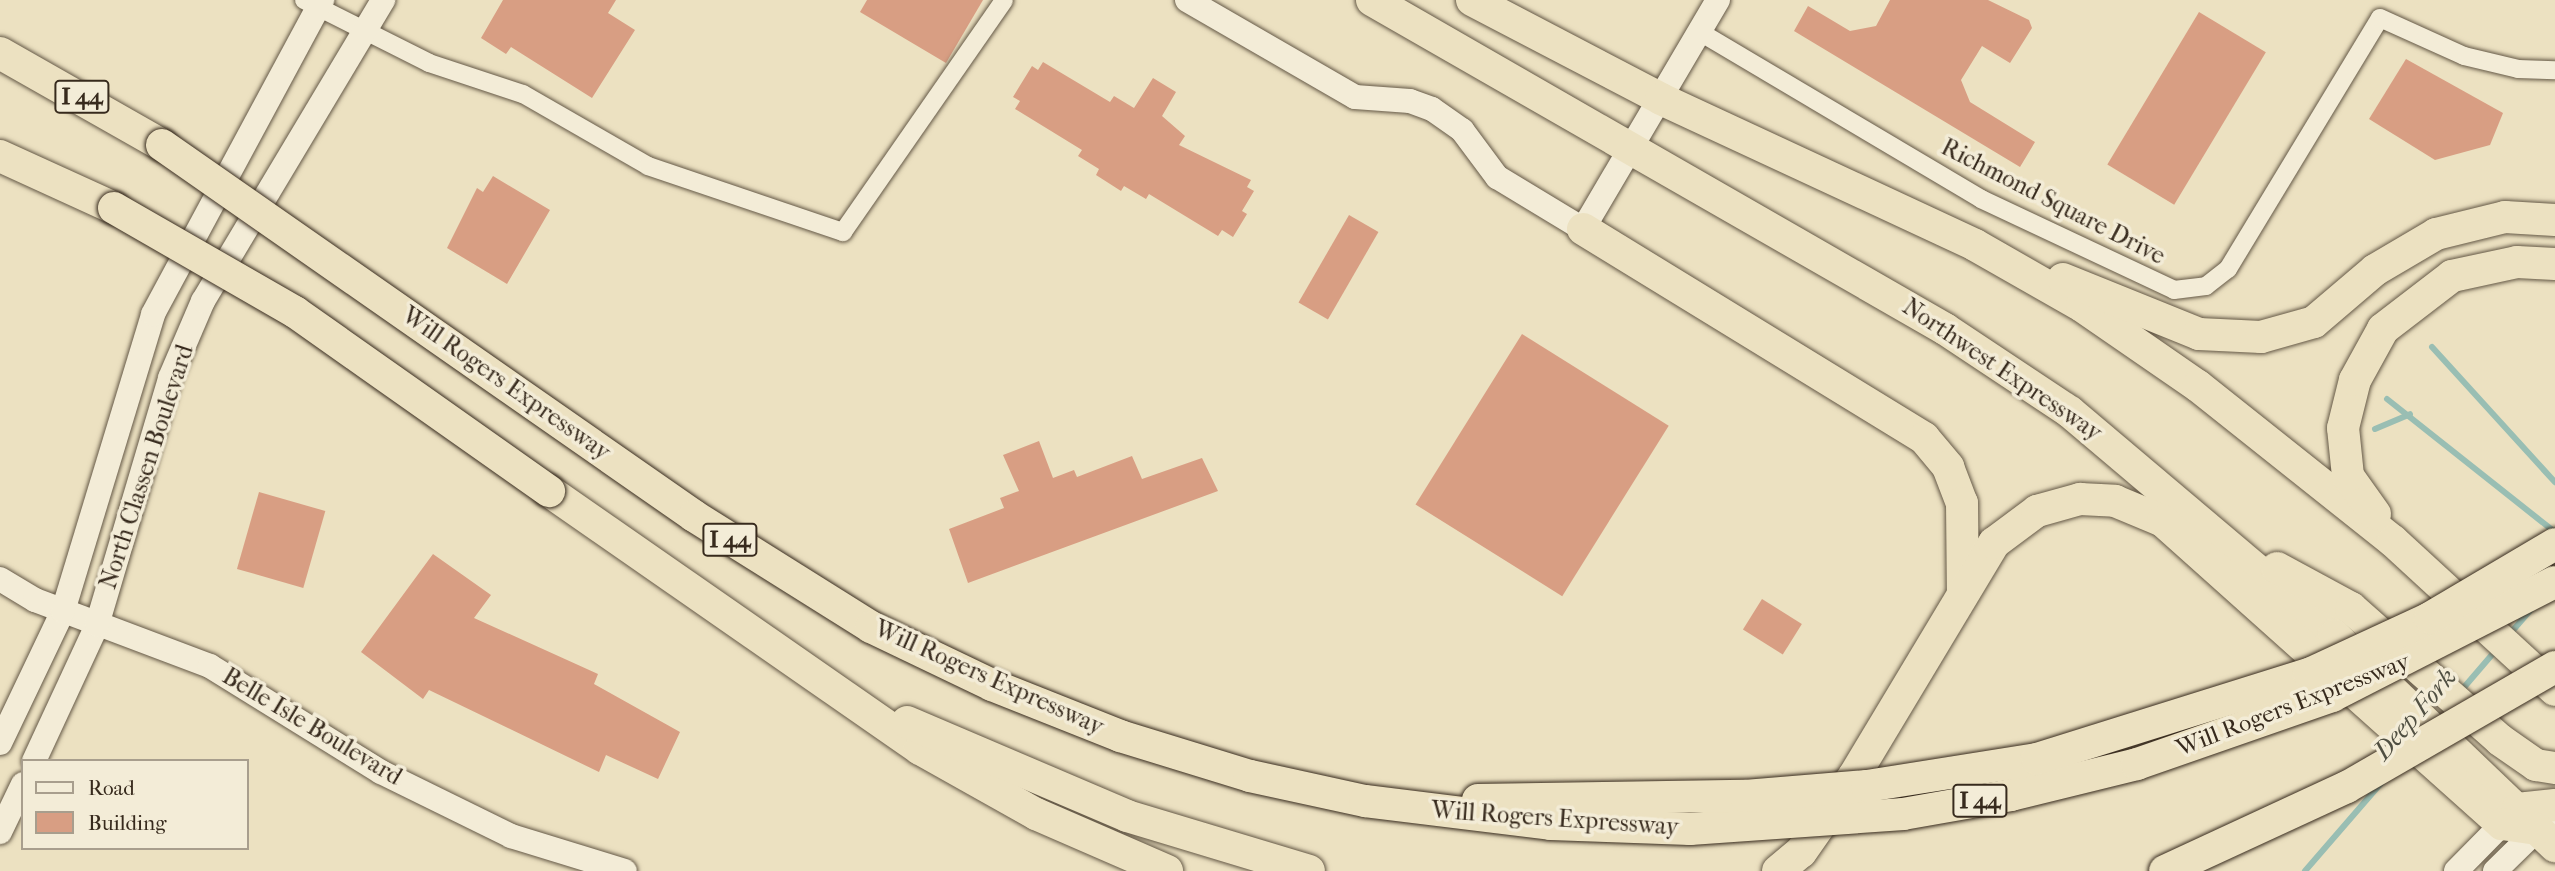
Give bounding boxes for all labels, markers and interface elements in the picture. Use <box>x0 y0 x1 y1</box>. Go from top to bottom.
road number: I 44 <box>54 78 110 116</box>
street label: Richmond Square Drive <box>1936 133 2170 271</box>
street label: Northwest Expressway <box>1897 293 2107 447</box>
street label: Will Rogers Expressway <box>396 301 616 467</box>
street label: North Classen Boulevard <box>94 341 200 593</box>
road number: I 44 <box>702 520 758 560</box>
street label: Will Rogers Expressway <box>870 614 1108 742</box>
street label: Will Rogers Expressway <box>2172 647 2414 763</box>
street label: Belle Isle Boulevard <box>217 662 407 792</box>
water label: Deep Fork <box>2367 662 2463 766</box>
legend <box>21 759 248 850</box>
text: Road <box>88 776 135 800</box>
road number: I 44 <box>1952 782 2008 820</box>
street label: Will Rogers Expressway <box>1430 796 1680 842</box>
text: Building <box>88 811 166 835</box>

